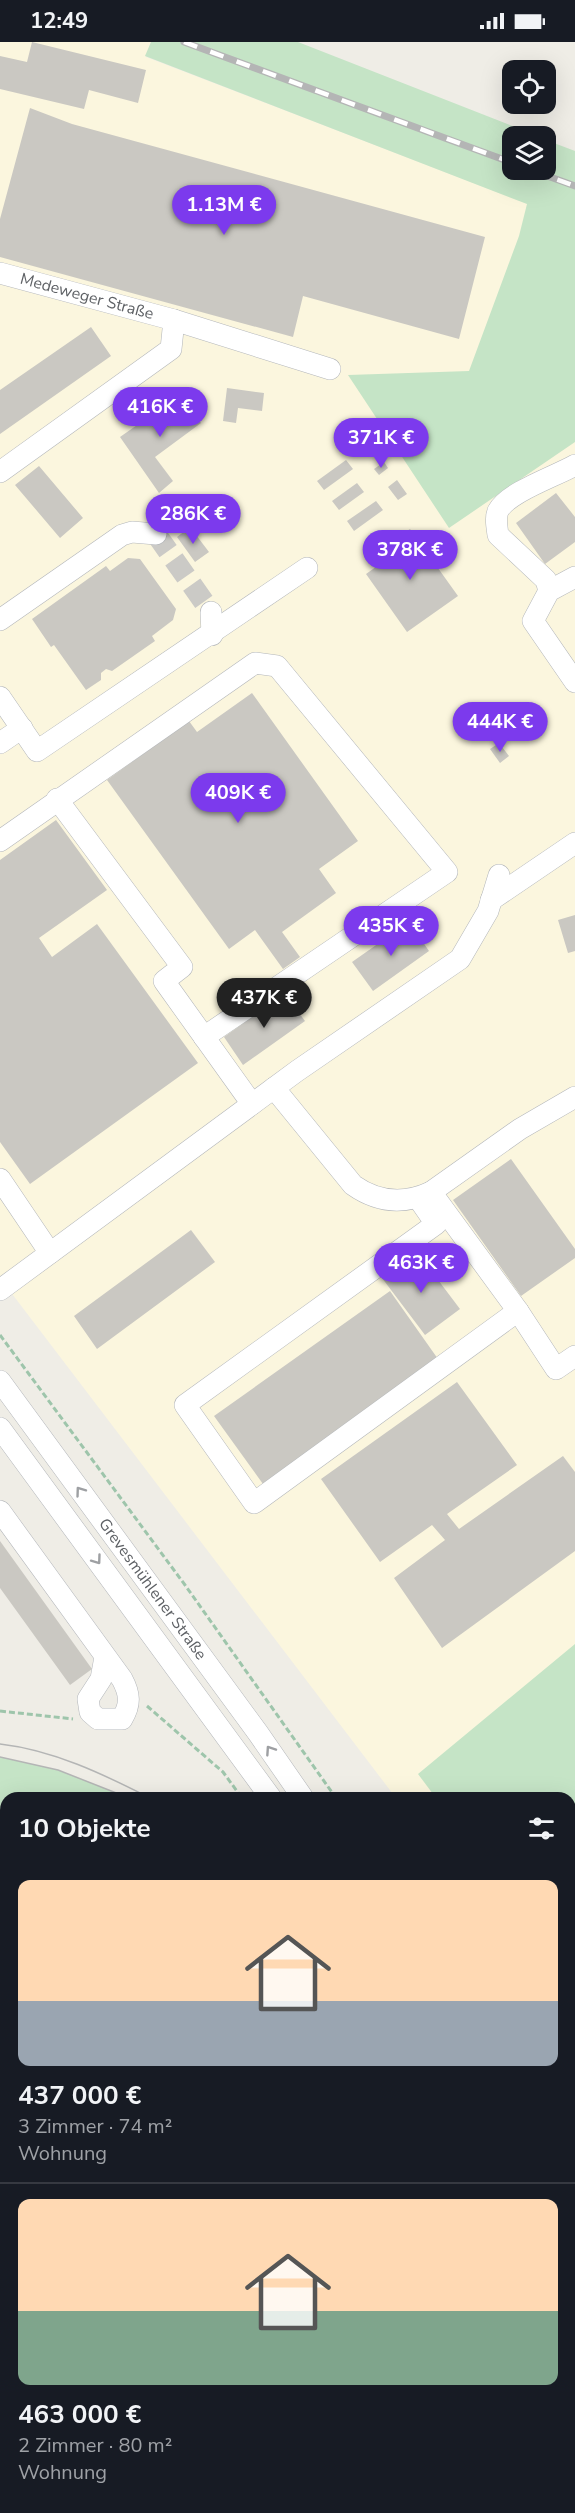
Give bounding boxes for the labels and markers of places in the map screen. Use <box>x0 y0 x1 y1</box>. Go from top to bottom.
pin: 1.13M € <box>169 185 279 236</box>
pin: 416K € <box>111 387 209 438</box>
pin: 371K € <box>332 418 430 469</box>
pin: 286K € <box>144 494 242 545</box>
pin: 378K € <box>361 530 459 581</box>
pin: 444K € <box>451 702 549 753</box>
pin: 409K € <box>189 773 287 824</box>
pin: 435K € <box>342 906 440 957</box>
pin: 437K € <box>215 978 313 1029</box>
pin: 463K € <box>372 1243 470 1294</box>

